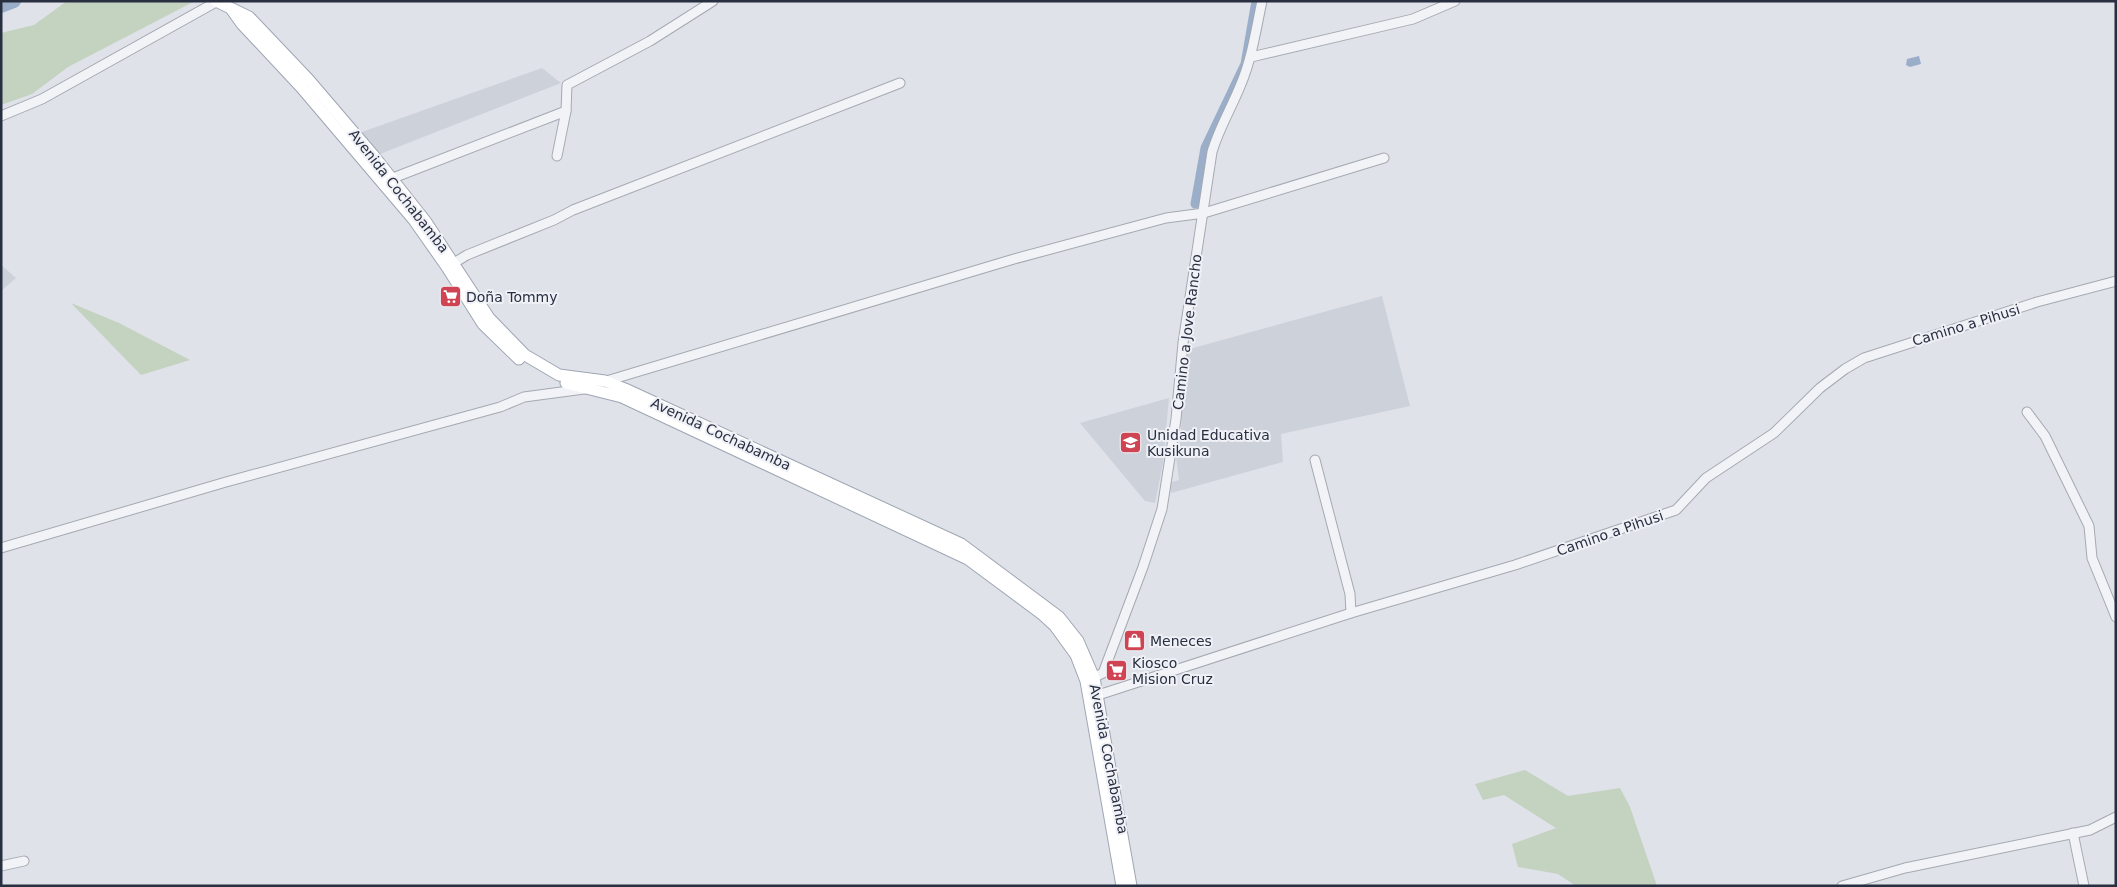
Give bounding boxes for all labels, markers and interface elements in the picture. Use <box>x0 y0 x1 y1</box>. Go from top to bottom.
street label: Avenida Cochabamba <box>346 126 452 256</box>
street label: Camino a Jove Rancho <box>1170 253 1204 411</box>
supermarket icon: Doña Tommy <box>438 285 462 309</box>
place label: Doña Tommy <box>466 289 558 305</box>
street label: Camino a Pihusi <box>1910 301 2022 349</box>
street label: Avenida Cochabamba <box>649 395 793 473</box>
place label: Unidad Educativa Kusikuna <box>1147 427 1270 459</box>
school or university icon: Unidad Educativa Kusikuna <box>1119 431 1143 455</box>
street label: Camino a Pihusi <box>1555 507 1665 559</box>
shop icon: Meneces <box>1122 629 1146 653</box>
place label: Meneces <box>1150 633 1212 649</box>
place label: Kiosco Mision Cruz <box>1132 655 1213 687</box>
supermarket icon: Kiosco Mision Cruz <box>1104 659 1128 683</box>
street label: Avenida Cochabamba <box>1087 683 1131 835</box>

